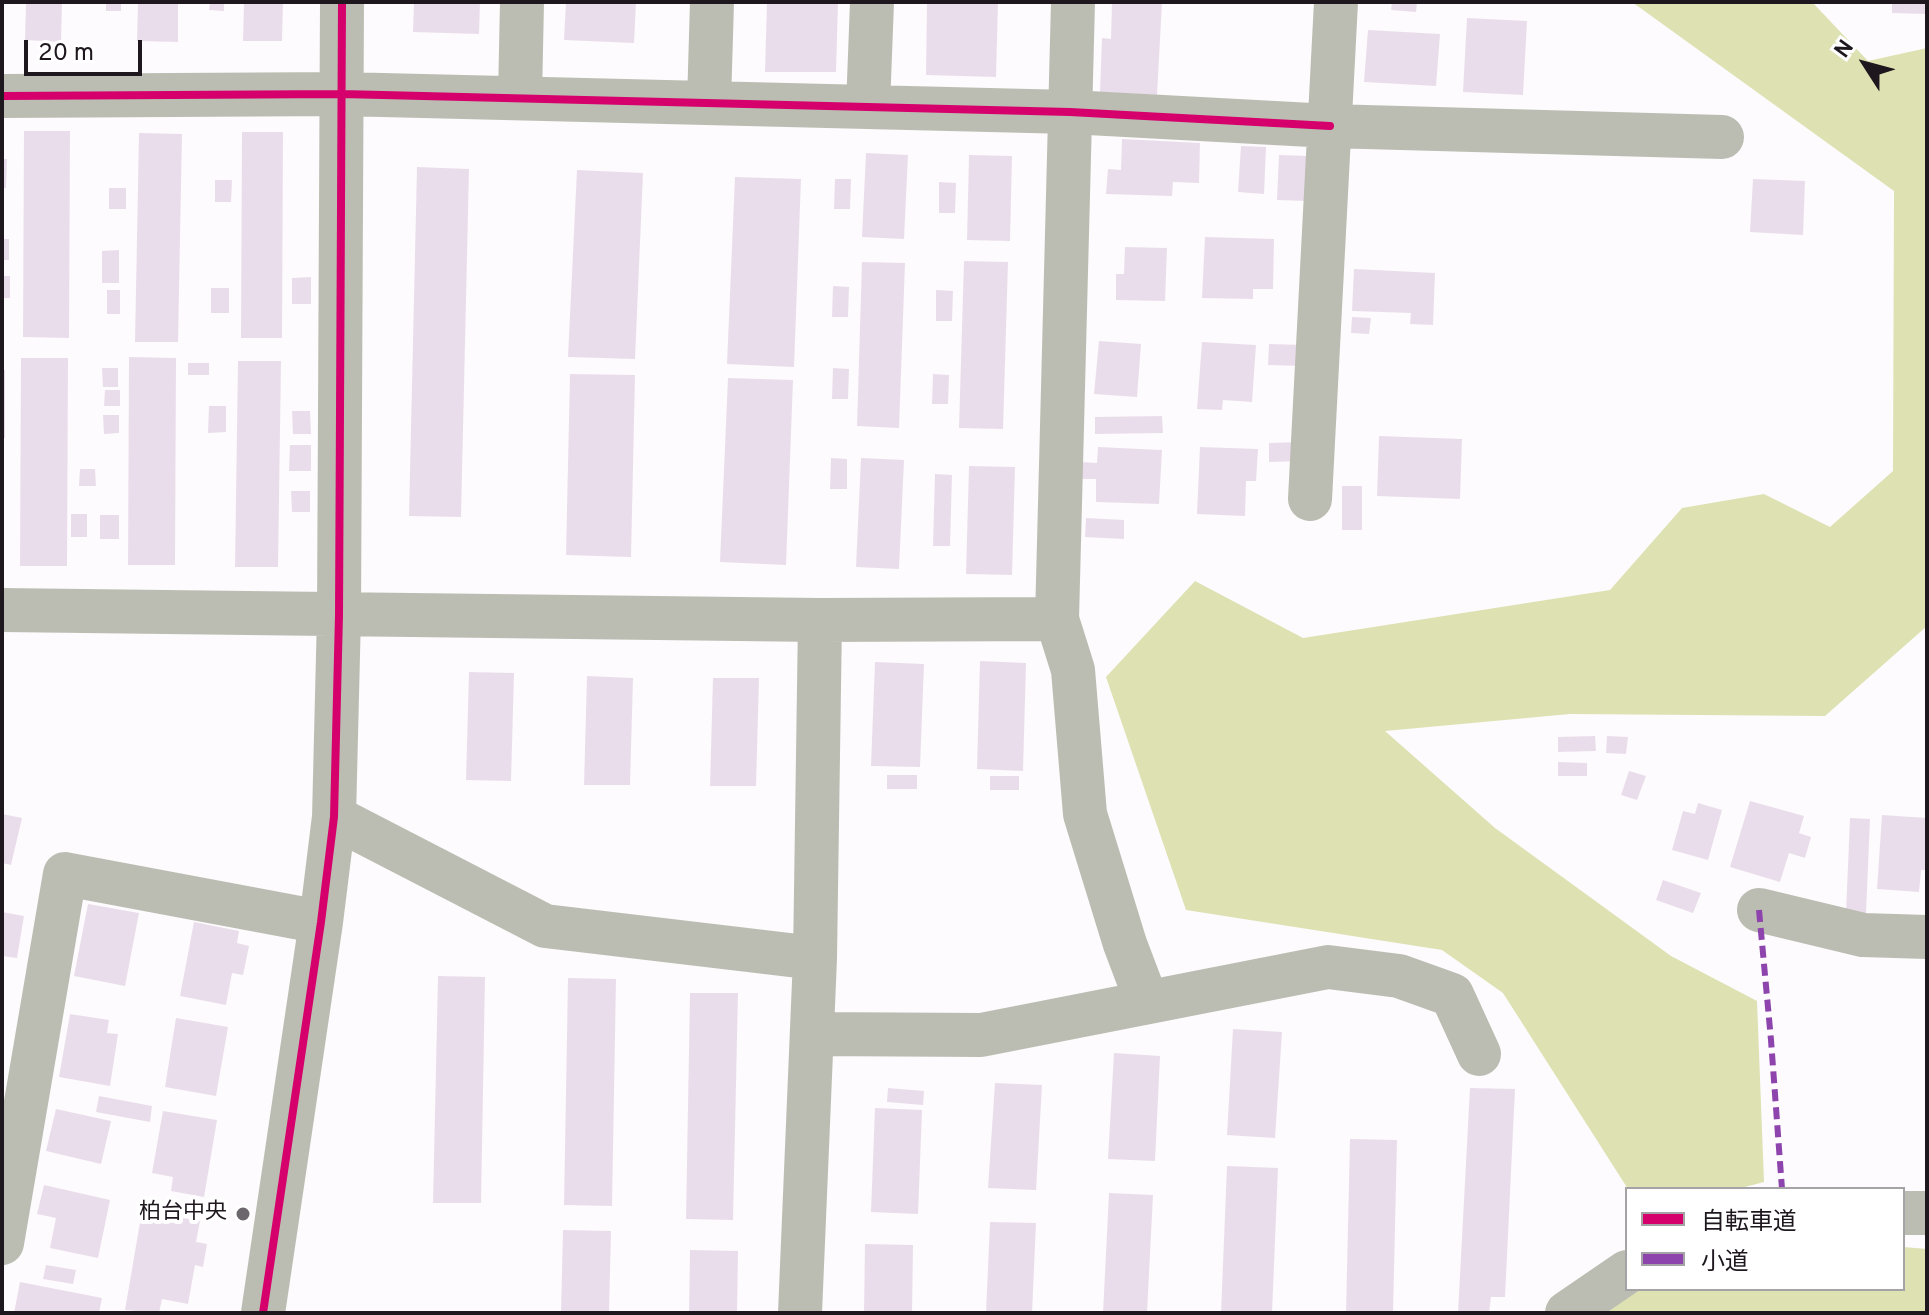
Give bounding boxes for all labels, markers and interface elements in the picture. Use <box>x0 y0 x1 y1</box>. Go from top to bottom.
scale bar <box>28 24 146 74</box>
north arrow <box>1825 24 1905 104</box>
text: N <box>1830 35 1861 64</box>
text: 20 m <box>38 39 94 69</box>
legend <box>1625 1187 1905 1291</box>
place label: 柏台中央 <box>139 1201 227 1227</box>
marker: 柏台中央 <box>234 1205 252 1223</box>
text: 自転車道 <box>1701 1208 1797 1238</box>
text: 小道 <box>1701 1248 1749 1278</box>

